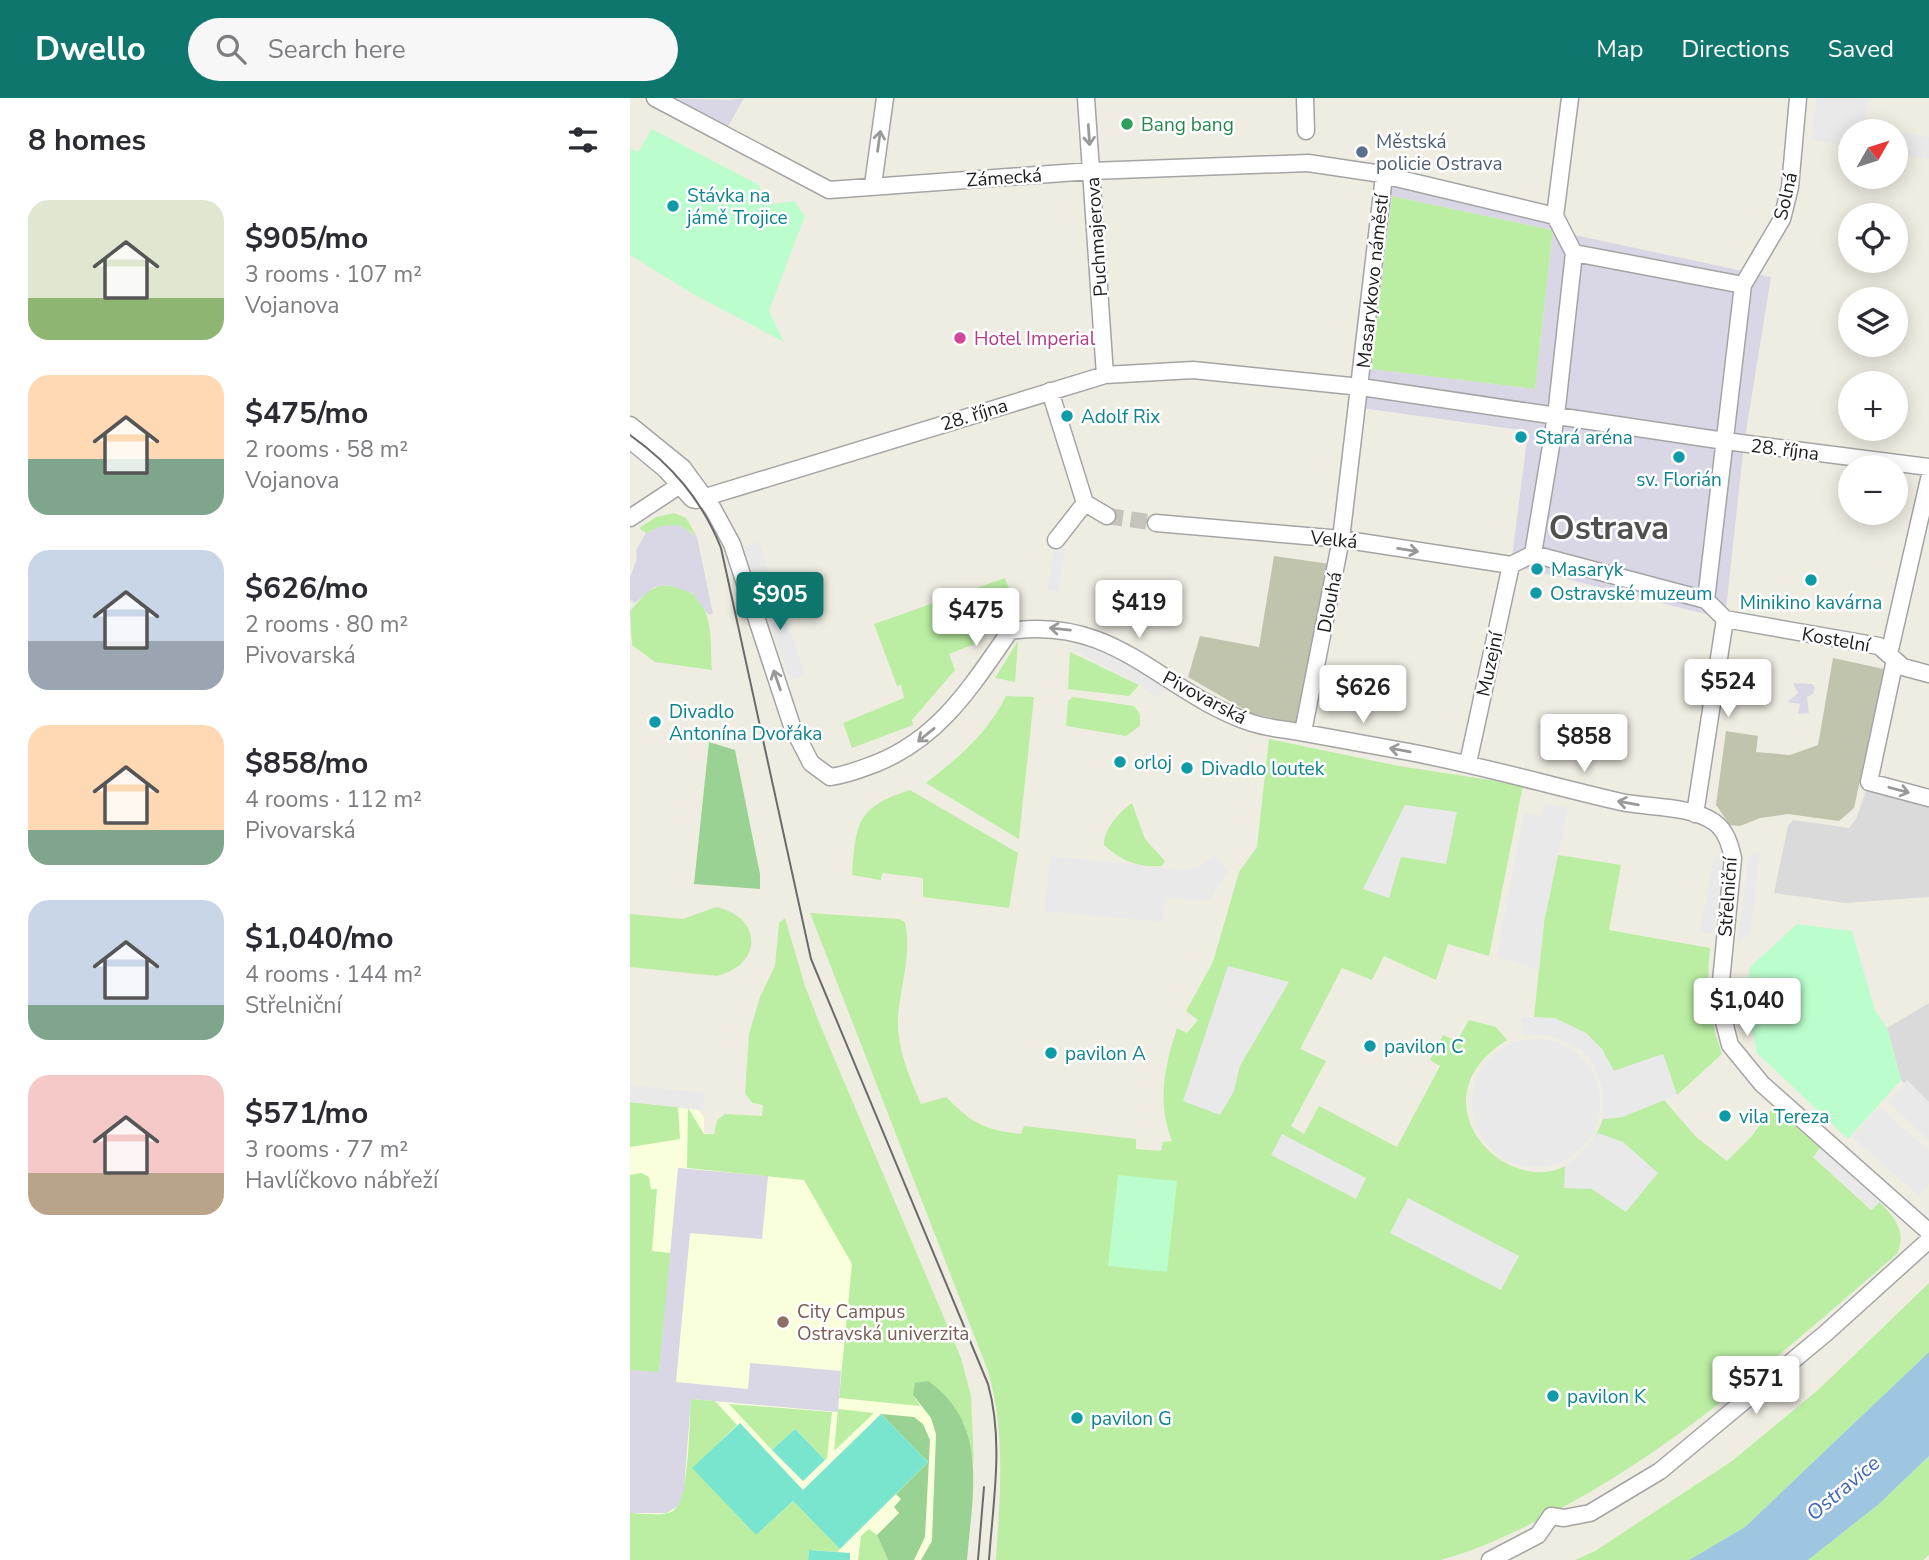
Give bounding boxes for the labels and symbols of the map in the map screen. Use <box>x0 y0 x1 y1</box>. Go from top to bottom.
place label: Bang bang <box>1141 112 1234 138</box>
marker: Bang bang <box>1119 116 1135 132</box>
north arrow <box>1838 119 1908 189</box>
one-way arrow <box>1083 123 1096 145</box>
place label: Městská policie Ostrava <box>1376 129 1502 177</box>
one-way arrow <box>872 130 885 153</box>
marker: Městská policie Ostrava <box>1354 144 1370 160</box>
street label: Zámecká <box>965 162 1043 194</box>
street label: Solná <box>1768 170 1804 223</box>
street label: Puchmajerova <box>1080 176 1114 298</box>
place label: Stávka na jámě Trojice <box>685 183 788 231</box>
street label: Masarykovo náměstí <box>1351 191 1395 369</box>
marker: Stávka na jámě Trojice <box>665 198 681 214</box>
place label: Hotel Imperial <box>974 326 1096 352</box>
marker: Hotel Imperial <box>952 330 968 346</box>
street label: 28. října <box>938 392 1011 437</box>
place label: Adolf Rix <box>1081 404 1160 430</box>
marker: Adolf Rix <box>1059 408 1075 424</box>
place label: Stará aréna <box>1535 425 1633 451</box>
marker: Stará aréna <box>1513 429 1529 445</box>
street label: 28. října <box>1749 433 1820 467</box>
marker: sv. Florián <box>1671 449 1687 465</box>
place label: sv. Florián <box>1636 467 1722 493</box>
district label: Ostrava <box>1549 506 1669 551</box>
street label: Velká <box>1308 524 1359 555</box>
one-way arrow <box>1396 543 1419 556</box>
place label: Masaryk <box>1551 557 1624 583</box>
marker: Masaryk <box>1529 561 1545 577</box>
street label: Dlouhá <box>1311 569 1349 635</box>
marker: Minikino kavárna <box>1803 572 1819 588</box>
pin: $905 <box>739 573 821 632</box>
pin: $419 <box>1098 580 1180 640</box>
place label: Ostravské muzeum <box>1550 581 1713 607</box>
marker: Ostravské muzeum <box>1528 585 1544 601</box>
pin: $475 <box>935 588 1017 648</box>
place label: Minikino kavárna <box>1740 590 1882 616</box>
street label: Kostelní <box>1800 621 1874 659</box>
one-way arrow <box>1050 623 1072 636</box>
street label: Muzejní <box>1470 628 1510 699</box>
pin: $524 <box>1687 660 1769 719</box>
street label: Pivovarská <box>1158 665 1251 731</box>
pin: $626 <box>1322 666 1404 725</box>
one-way arrow <box>770 669 783 691</box>
place label: Divadlo Antonína Dvořáka <box>669 699 822 747</box>
marker: Divadlo Antonína Dvořáka <box>647 714 663 730</box>
pin: $858 <box>1543 714 1625 774</box>
one-way arrow <box>918 727 936 743</box>
one-way arrow <box>1390 743 1412 756</box>
place label: orloj <box>1134 750 1172 776</box>
marker: orloj <box>1112 754 1128 770</box>
place label: Divadlo loutek <box>1201 756 1325 782</box>
marker: Divadlo loutek <box>1179 760 1195 776</box>
one-way arrow <box>1887 784 1910 797</box>
one-way arrow <box>1617 796 1640 809</box>
street label: Střelniční <box>1712 855 1744 938</box>
pin: $1,040 <box>1690 978 1804 1038</box>
place label: pavilon C <box>1384 1034 1464 1060</box>
marker: pavilon C <box>1362 1038 1378 1054</box>
place label: pavilon A <box>1065 1041 1146 1067</box>
marker: pavilon A <box>1043 1045 1059 1061</box>
place label: vila Tereza <box>1739 1104 1829 1130</box>
marker: vila Tereza <box>1717 1108 1733 1124</box>
place label: City Campus Ostravská univerzita <box>797 1299 969 1347</box>
marker: City Campus Ostravská univerzita <box>775 1314 791 1330</box>
pin: $571 <box>1715 1356 1797 1416</box>
place label: pavilon K <box>1567 1384 1647 1410</box>
marker: pavilon K <box>1545 1388 1561 1404</box>
place label: pavilon G <box>1091 1406 1172 1432</box>
marker: pavilon G <box>1069 1410 1085 1426</box>
water label: Ostravice <box>1800 1449 1886 1527</box>

